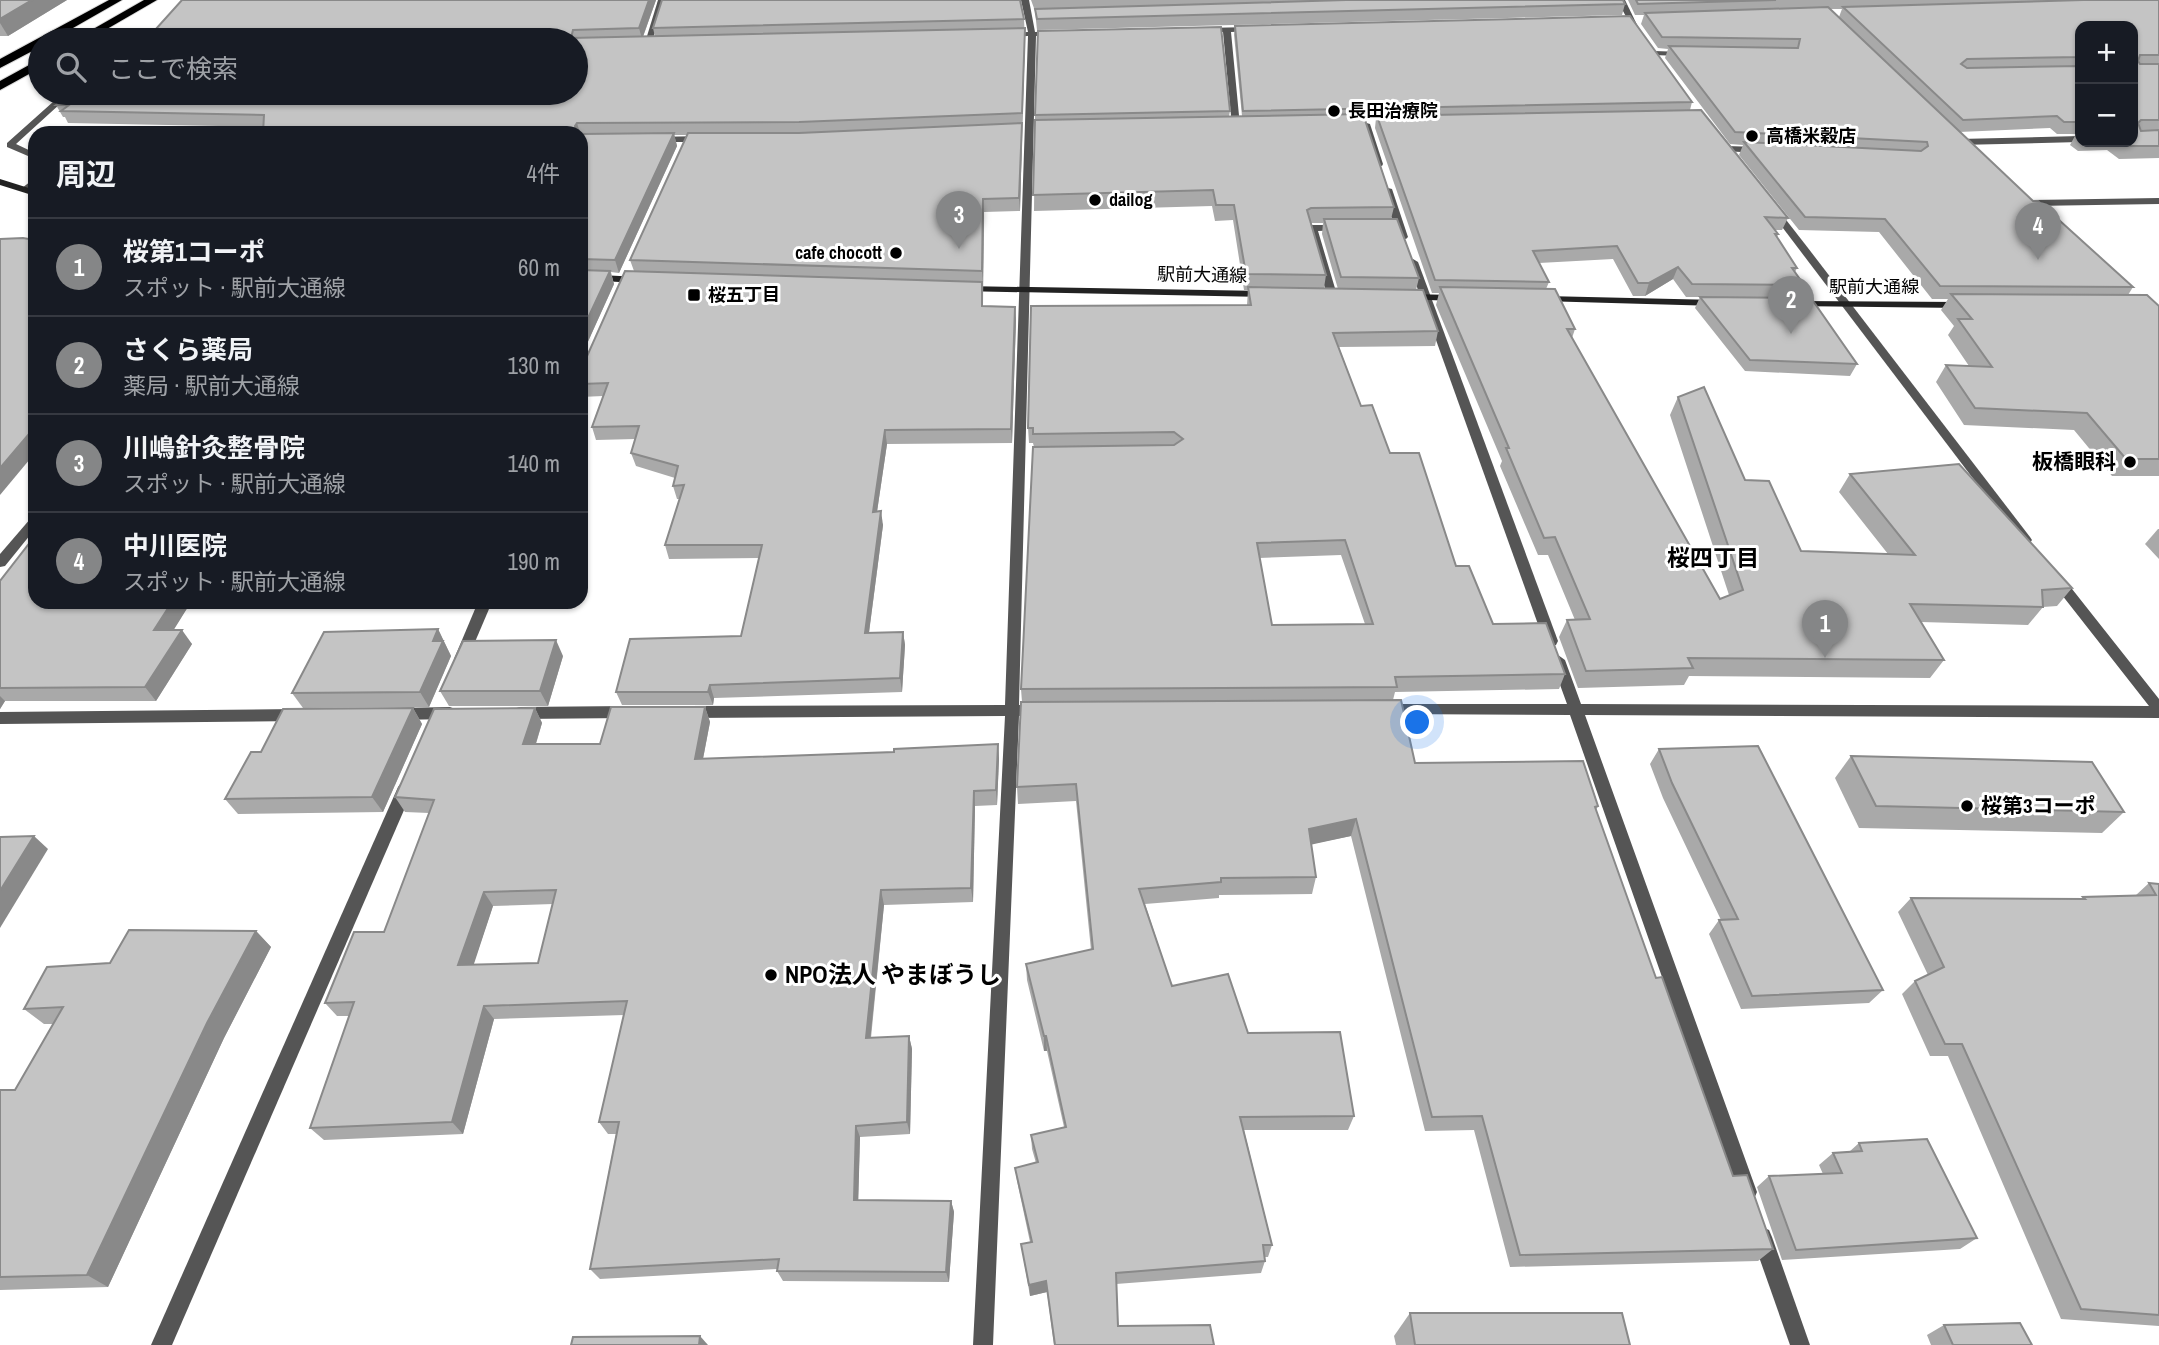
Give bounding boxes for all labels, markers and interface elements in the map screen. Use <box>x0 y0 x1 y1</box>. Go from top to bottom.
map controls <box>2075 21 2138 147</box>
button: + <box>2075 21 2138 84</box>
search box <box>28 28 588 105</box>
icon: search <box>52 48 90 86</box>
text: ここで検索 <box>108 51 238 86</box>
button: − <box>2075 84 2138 147</box>
place label: 長田治療院 <box>1348 98 1438 123</box>
marker: 長田治療院 <box>1326 103 1342 119</box>
place label: 高橋米穀店 <box>1766 123 1856 148</box>
marker: 高橋米穀店 <box>1744 128 1760 144</box>
text: 周辺 <box>56 154 116 194</box>
text: 4件 <box>527 158 560 189</box>
place label: dailog <box>1109 187 1152 212</box>
pin: 3 <box>936 191 982 249</box>
marker: dailog <box>1087 192 1103 208</box>
pin: 4 <box>2015 202 2061 260</box>
text: 桜第1コーポ <box>123 234 265 269</box>
place label: cafe chocott <box>795 240 882 265</box>
marker: cafe chocott <box>888 245 904 261</box>
text: 1 <box>74 252 84 283</box>
text: 60 m <box>518 252 560 283</box>
street label: 駅前大通線 <box>1157 261 1247 288</box>
text: スポット · 駅前大通線 <box>123 272 346 303</box>
street label: 駅前大通線 <box>1829 274 1919 299</box>
pin: 2 <box>1768 276 1814 334</box>
place label: 桜五丁目 <box>708 282 780 307</box>
marker: 桜五丁目 <box>686 287 702 303</box>
text: さくら薬局 <box>123 332 253 367</box>
text: 2 <box>74 350 84 381</box>
text: 130 m <box>508 350 560 381</box>
text: 薬局 · 駅前大通線 <box>123 370 300 401</box>
text: 川嶋針灸整骨院 <box>123 430 305 465</box>
place label: 板橋眼科 <box>2032 447 2116 476</box>
text: 3 <box>74 448 84 479</box>
text: 140 m <box>508 448 560 479</box>
marker: 板橋眼科 <box>2122 454 2138 470</box>
text: スポット · 駅前大通線 <box>123 468 346 499</box>
text: 中川医院 <box>123 528 227 563</box>
district label: 桜四丁目 <box>1667 542 1759 573</box>
text: 4 <box>74 546 84 577</box>
text: 190 m <box>508 546 560 577</box>
text: スポット · 駅前大通線 <box>123 566 346 597</box>
pin: 1 <box>1802 600 1848 658</box>
your location <box>1400 705 1434 739</box>
place label: 桜第3コーポ <box>1981 791 2096 820</box>
marker: 桜第3コーポ <box>1959 798 1975 814</box>
place label: NPO法人 やまぼうし <box>785 958 1001 990</box>
marker: NPO法人 やまぼうし <box>763 967 779 983</box>

